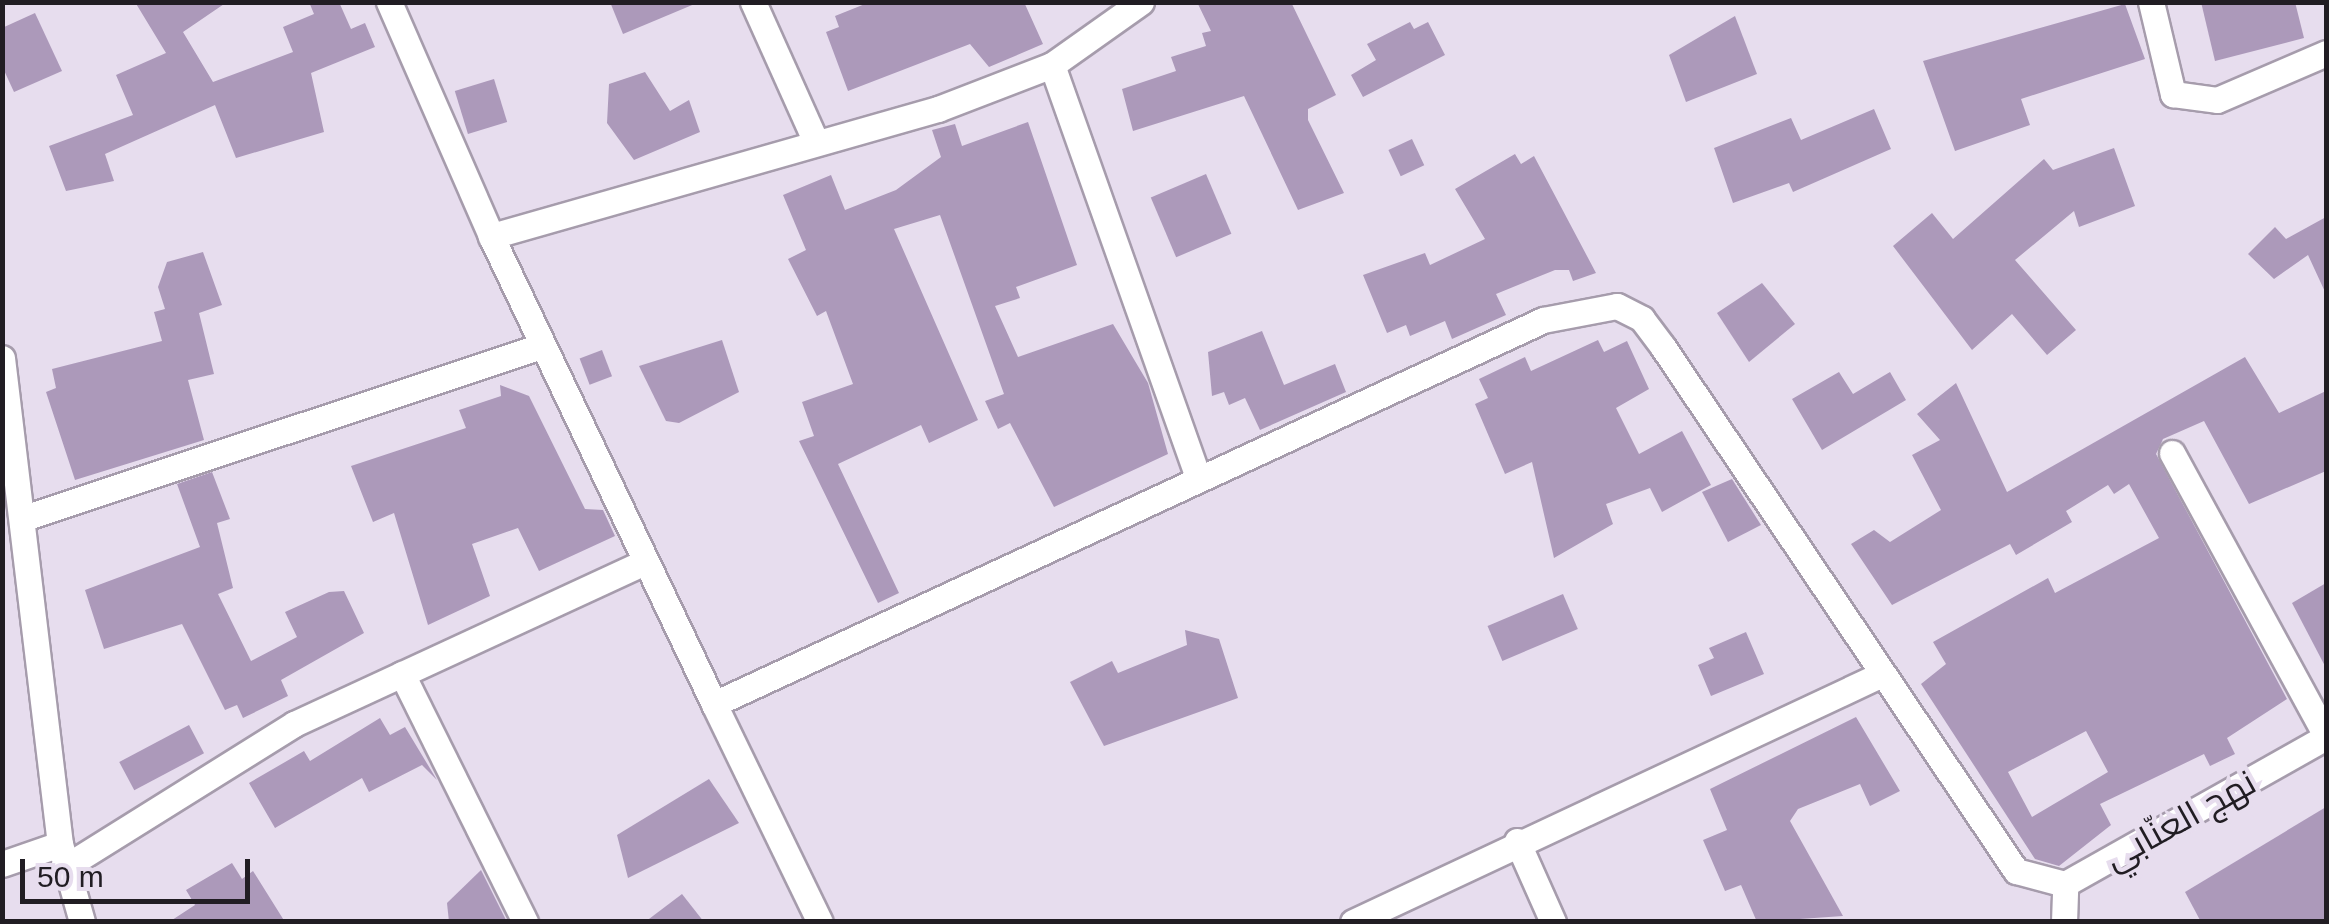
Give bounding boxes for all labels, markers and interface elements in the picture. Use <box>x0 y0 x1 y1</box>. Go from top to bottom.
street label: نهج العنّابي <box>2097 761 2263 879</box>
scale bar <box>25 839 255 901</box>
text: 50 m <box>37 860 104 893</box>

